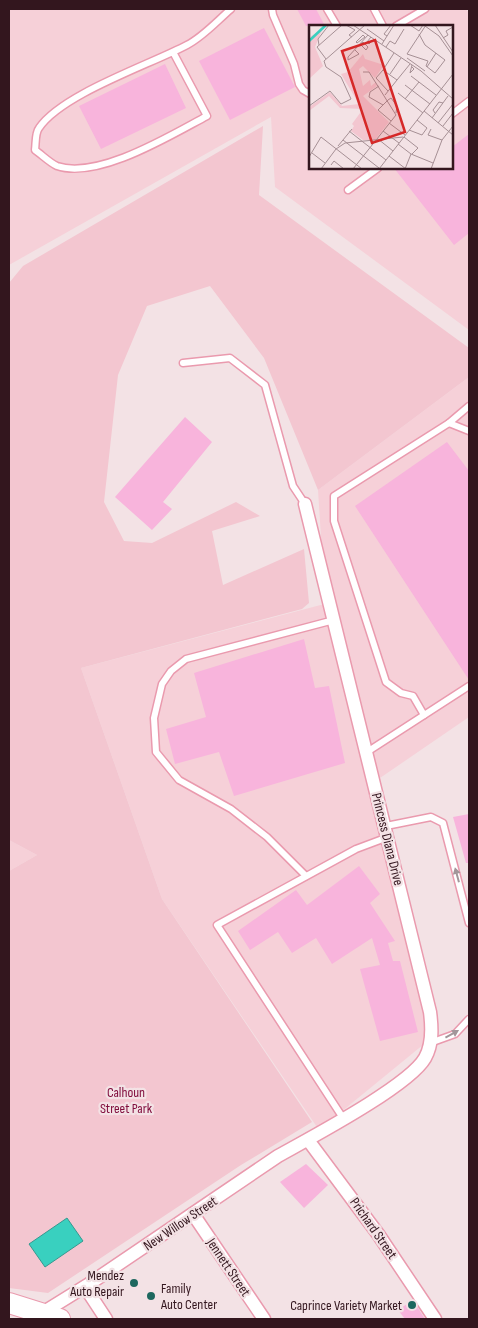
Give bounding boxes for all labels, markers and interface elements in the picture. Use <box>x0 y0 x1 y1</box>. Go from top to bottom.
inset map <box>309 25 453 169</box>
street label: Princess Diana Drive <box>368 791 407 887</box>
one-way arrow <box>453 868 461 883</box>
one-way arrow <box>444 1030 459 1038</box>
park label: Calhoun Street Park <box>100 1084 153 1117</box>
street label: New Willow Street <box>140 1193 220 1254</box>
street label: Prichard Street <box>346 1194 401 1262</box>
street label: Jennett Street <box>202 1234 254 1300</box>
place label: Mendez Auto Repair <box>69 1267 124 1300</box>
marker: Mendez Auto Repair <box>128 1277 140 1289</box>
place label: Family Auto Center <box>160 1280 217 1313</box>
marker: Family Auto Center <box>145 1290 157 1302</box>
place label: Caprince Variety Market <box>290 1297 402 1314</box>
marker: Caprince Variety Market <box>406 1299 418 1311</box>

